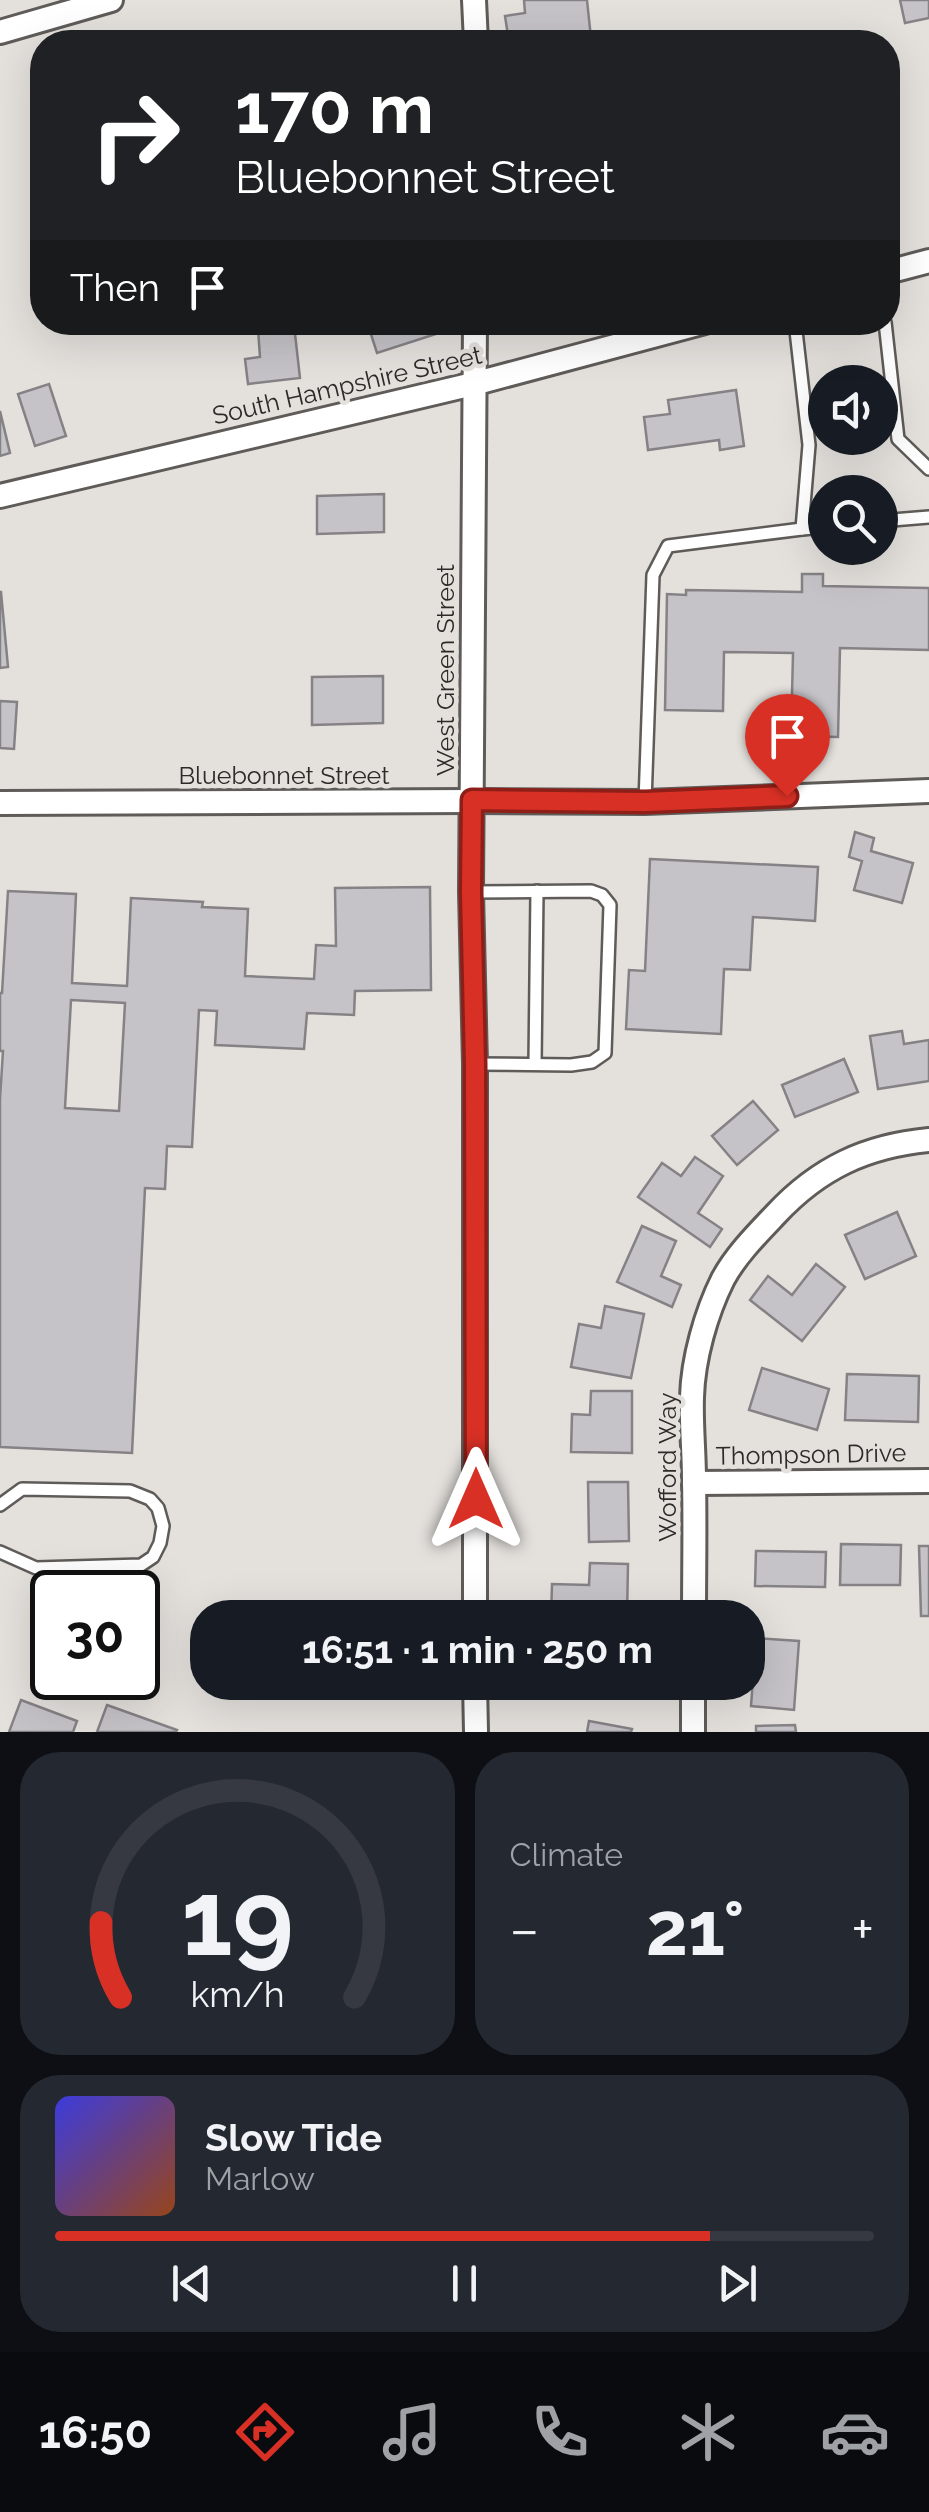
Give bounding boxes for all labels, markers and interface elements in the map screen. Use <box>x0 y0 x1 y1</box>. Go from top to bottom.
text: 170 m <box>235 67 434 149</box>
icon: right <box>70 70 200 200</box>
text: Bluebonnet Street <box>235 151 615 204</box>
icon: arrive <box>180 260 235 315</box>
text: Then <box>70 265 160 310</box>
street label: South Hampshire Street <box>209 339 485 431</box>
map controls <box>808 365 898 565</box>
button: sound <box>808 365 898 455</box>
button: search <box>808 475 898 565</box>
street label: West Green Street <box>430 563 460 776</box>
pin <box>745 694 830 797</box>
icon: arrive <box>760 709 815 764</box>
street label: Bluebonnet Street <box>178 760 390 790</box>
street label: Wofford Way <box>652 1392 682 1542</box>
street label: Thompson Drive <box>715 1437 907 1471</box>
position arrow <box>424 1447 528 1551</box>
speed limit sign: 30 <box>30 1570 160 1700</box>
text: 16:51 · 1 min · 250 m <box>302 1627 653 1672</box>
text: Climate <box>510 1836 623 1873</box>
text: 19 <box>181 1857 294 1979</box>
text: 21° <box>646 1884 745 1973</box>
text: − <box>510 1897 539 1962</box>
text: + <box>851 1897 874 1962</box>
text: km/h <box>190 1973 284 2015</box>
text: Slow Tide <box>205 2115 382 2160</box>
text: Marlow <box>205 2160 315 2197</box>
icon: previous <box>164 2256 219 2311</box>
icon: pause <box>437 2256 492 2311</box>
icon: next <box>710 2256 765 2311</box>
icon: directions <box>230 2397 300 2467</box>
icon: music <box>377 2397 447 2467</box>
icon: phone <box>525 2397 595 2467</box>
icon: climate <box>673 2397 743 2467</box>
icon: car <box>820 2397 890 2467</box>
text: 16:50 <box>39 2406 152 2459</box>

